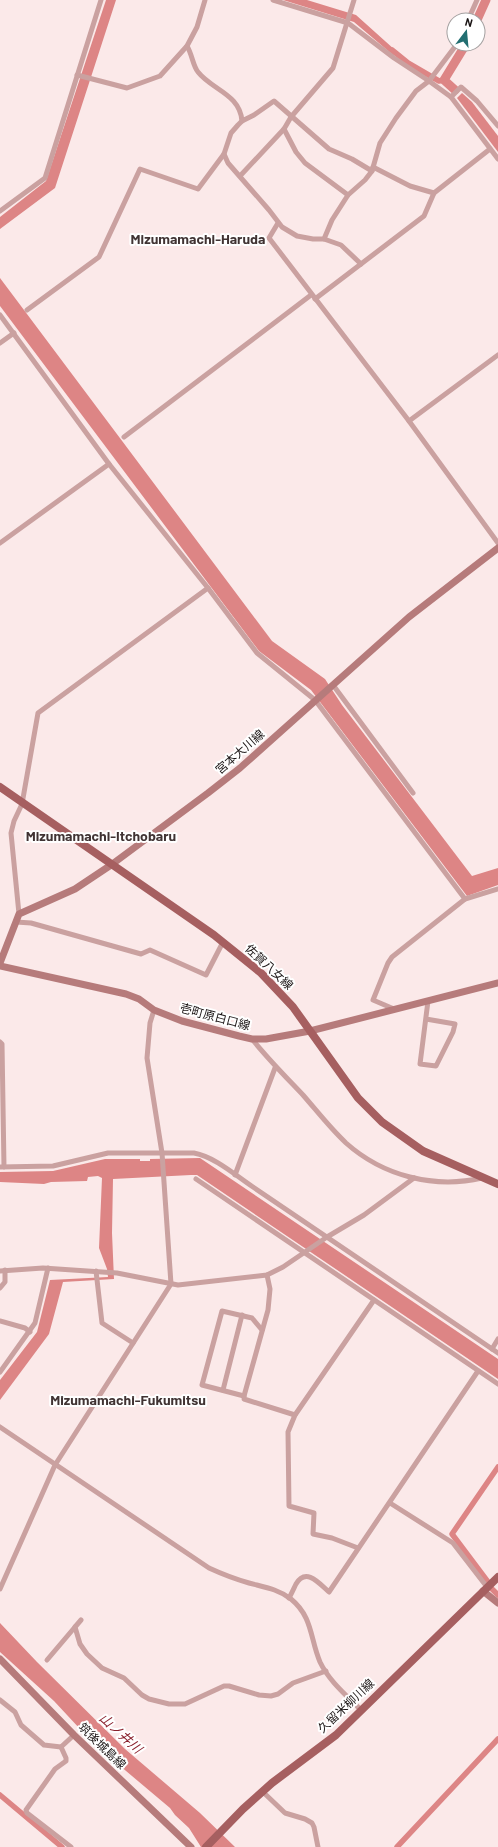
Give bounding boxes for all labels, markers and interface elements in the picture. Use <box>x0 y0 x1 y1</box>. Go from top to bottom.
north arrow <box>446 12 486 52</box>
text: N <box>464 15 474 29</box>
district label: Mizumamachi-Haruda <box>131 230 265 247</box>
street label: 宮本大川線 <box>212 726 267 776</box>
district label: Mizumamachi-Itchobaru <box>26 827 176 844</box>
street label: 佐賀八女線 <box>243 941 296 992</box>
street label: 壱町原白口線 <box>179 1000 252 1032</box>
district label: Mizumamachi-Fukumitsu <box>50 1391 206 1408</box>
street label: 久留米柳川線 <box>314 1676 376 1735</box>
water label: 山ノ井川 <box>96 1710 147 1758</box>
street label: 筑後城島線 <box>76 1719 129 1771</box>

